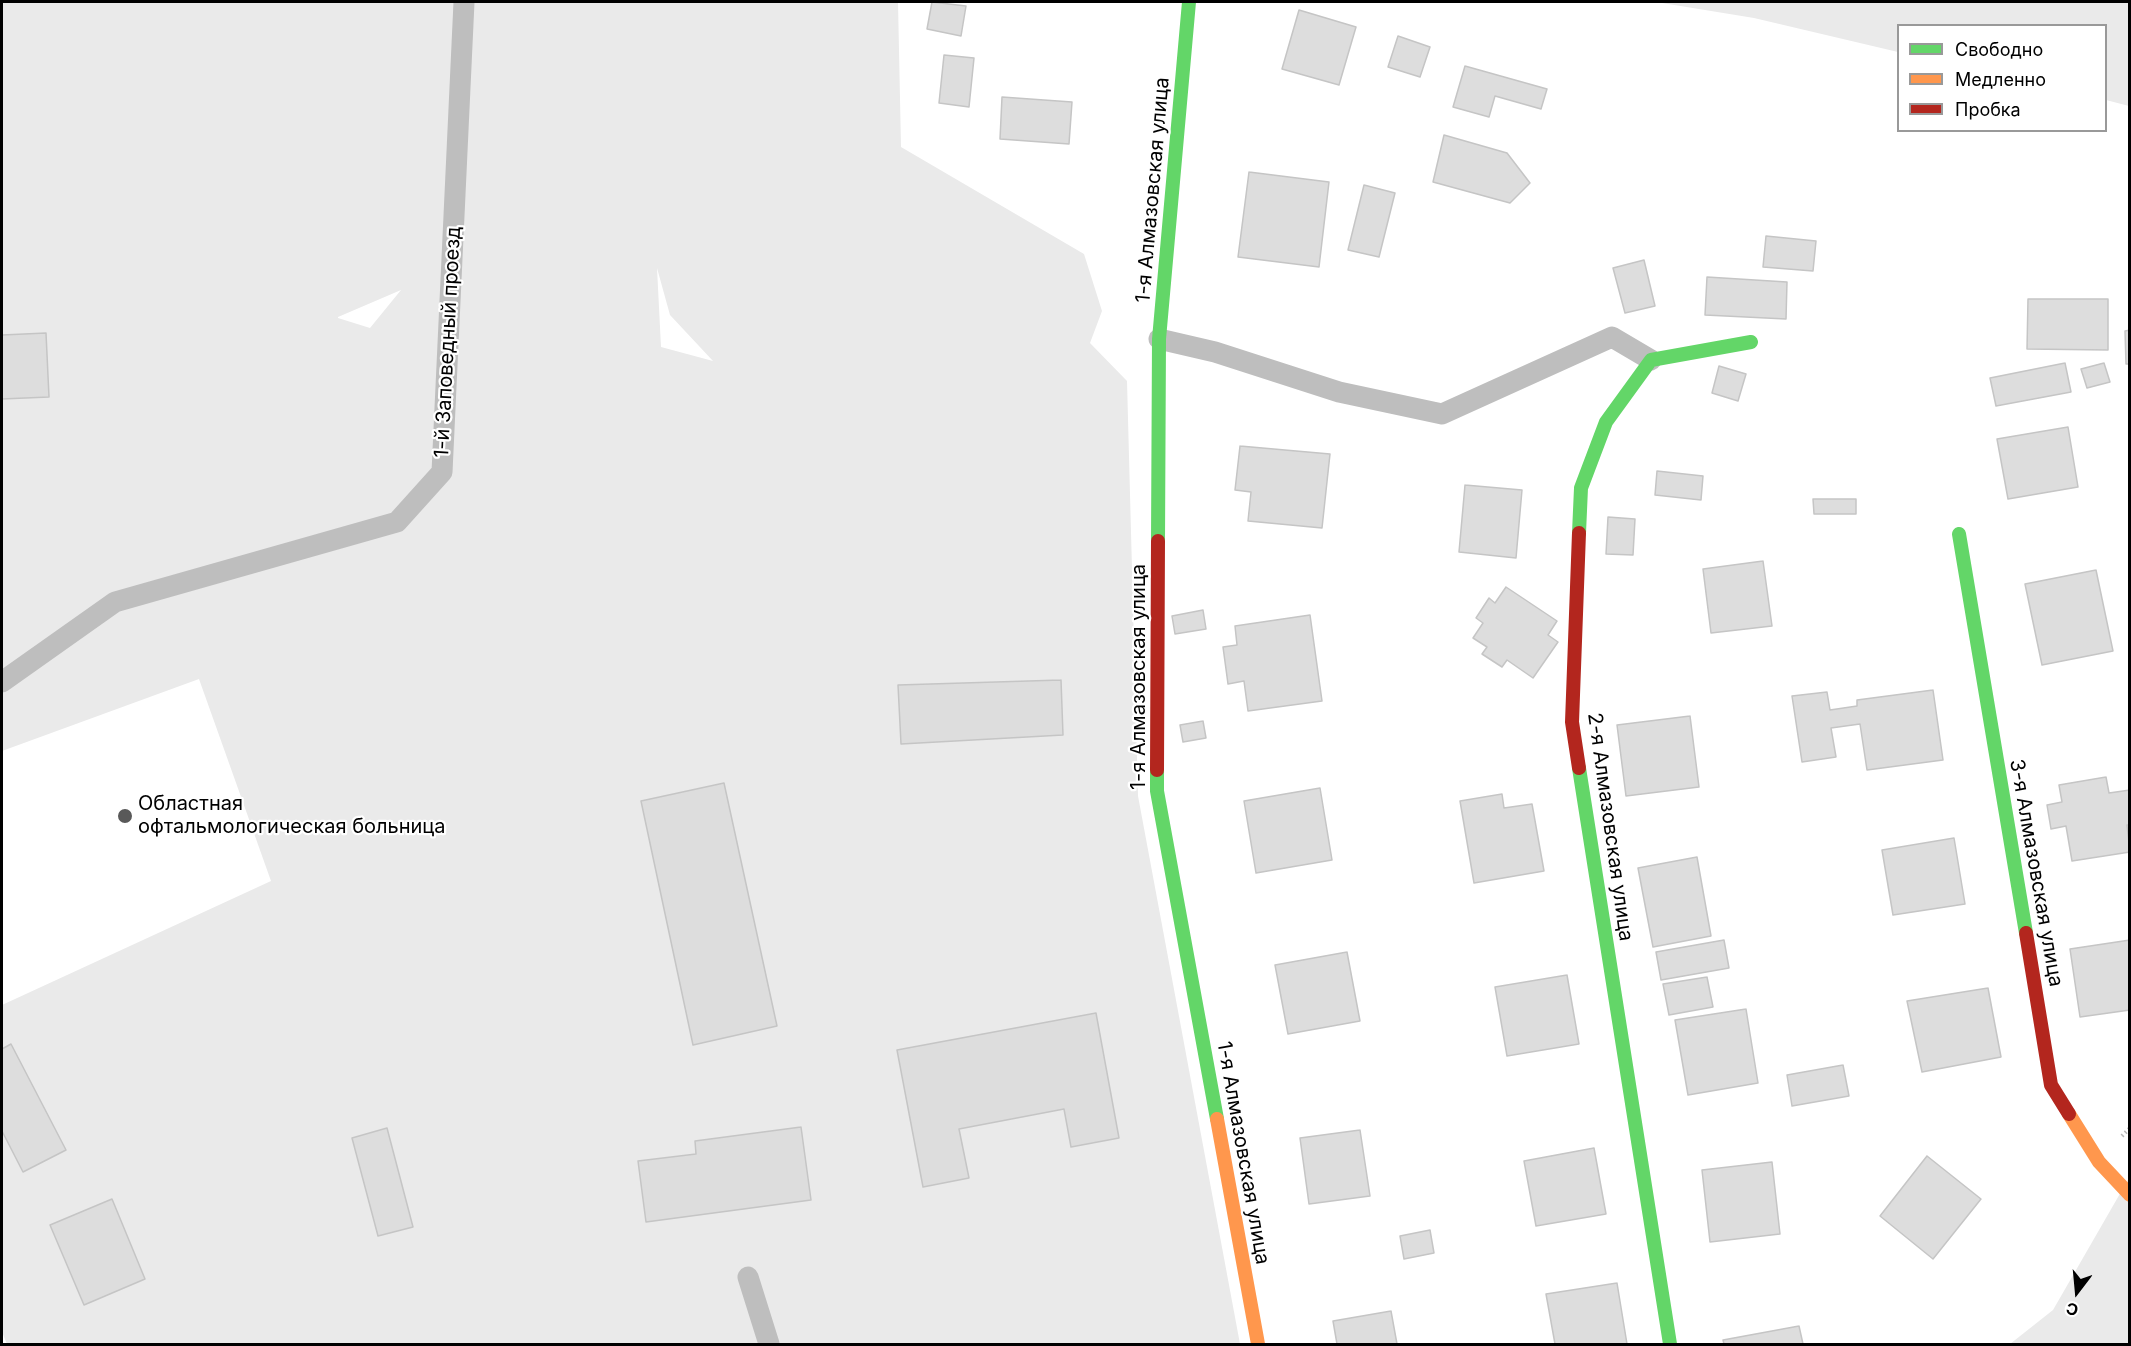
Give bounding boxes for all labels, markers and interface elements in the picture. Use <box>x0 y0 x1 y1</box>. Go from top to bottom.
legend <box>1897 24 2107 132</box>
text: Свободно <box>1955 39 2043 60</box>
text: Медленно <box>1955 69 2046 90</box>
street label: 1-я Алмазовская улица <box>1131 76 1175 304</box>
text: Пробка <box>1955 99 2021 120</box>
street label: 1-й Заповедный проезд <box>430 226 466 458</box>
street label: 1-я Алмазовская улица <box>1127 564 1151 790</box>
street label: 2-я Алмазовская улица <box>1582 711 1638 943</box>
street label: 3-я Алмазовская улица <box>2004 757 2068 989</box>
place label: Областная офтальмологическая больница <box>138 792 446 839</box>
marker: Областная офтальмологическая больница <box>116 807 134 825</box>
street label: 1-я Алмазовская улица <box>1212 1040 1274 1266</box>
north arrow <box>2047 1262 2107 1322</box>
text: С <box>2064 1298 2080 1321</box>

